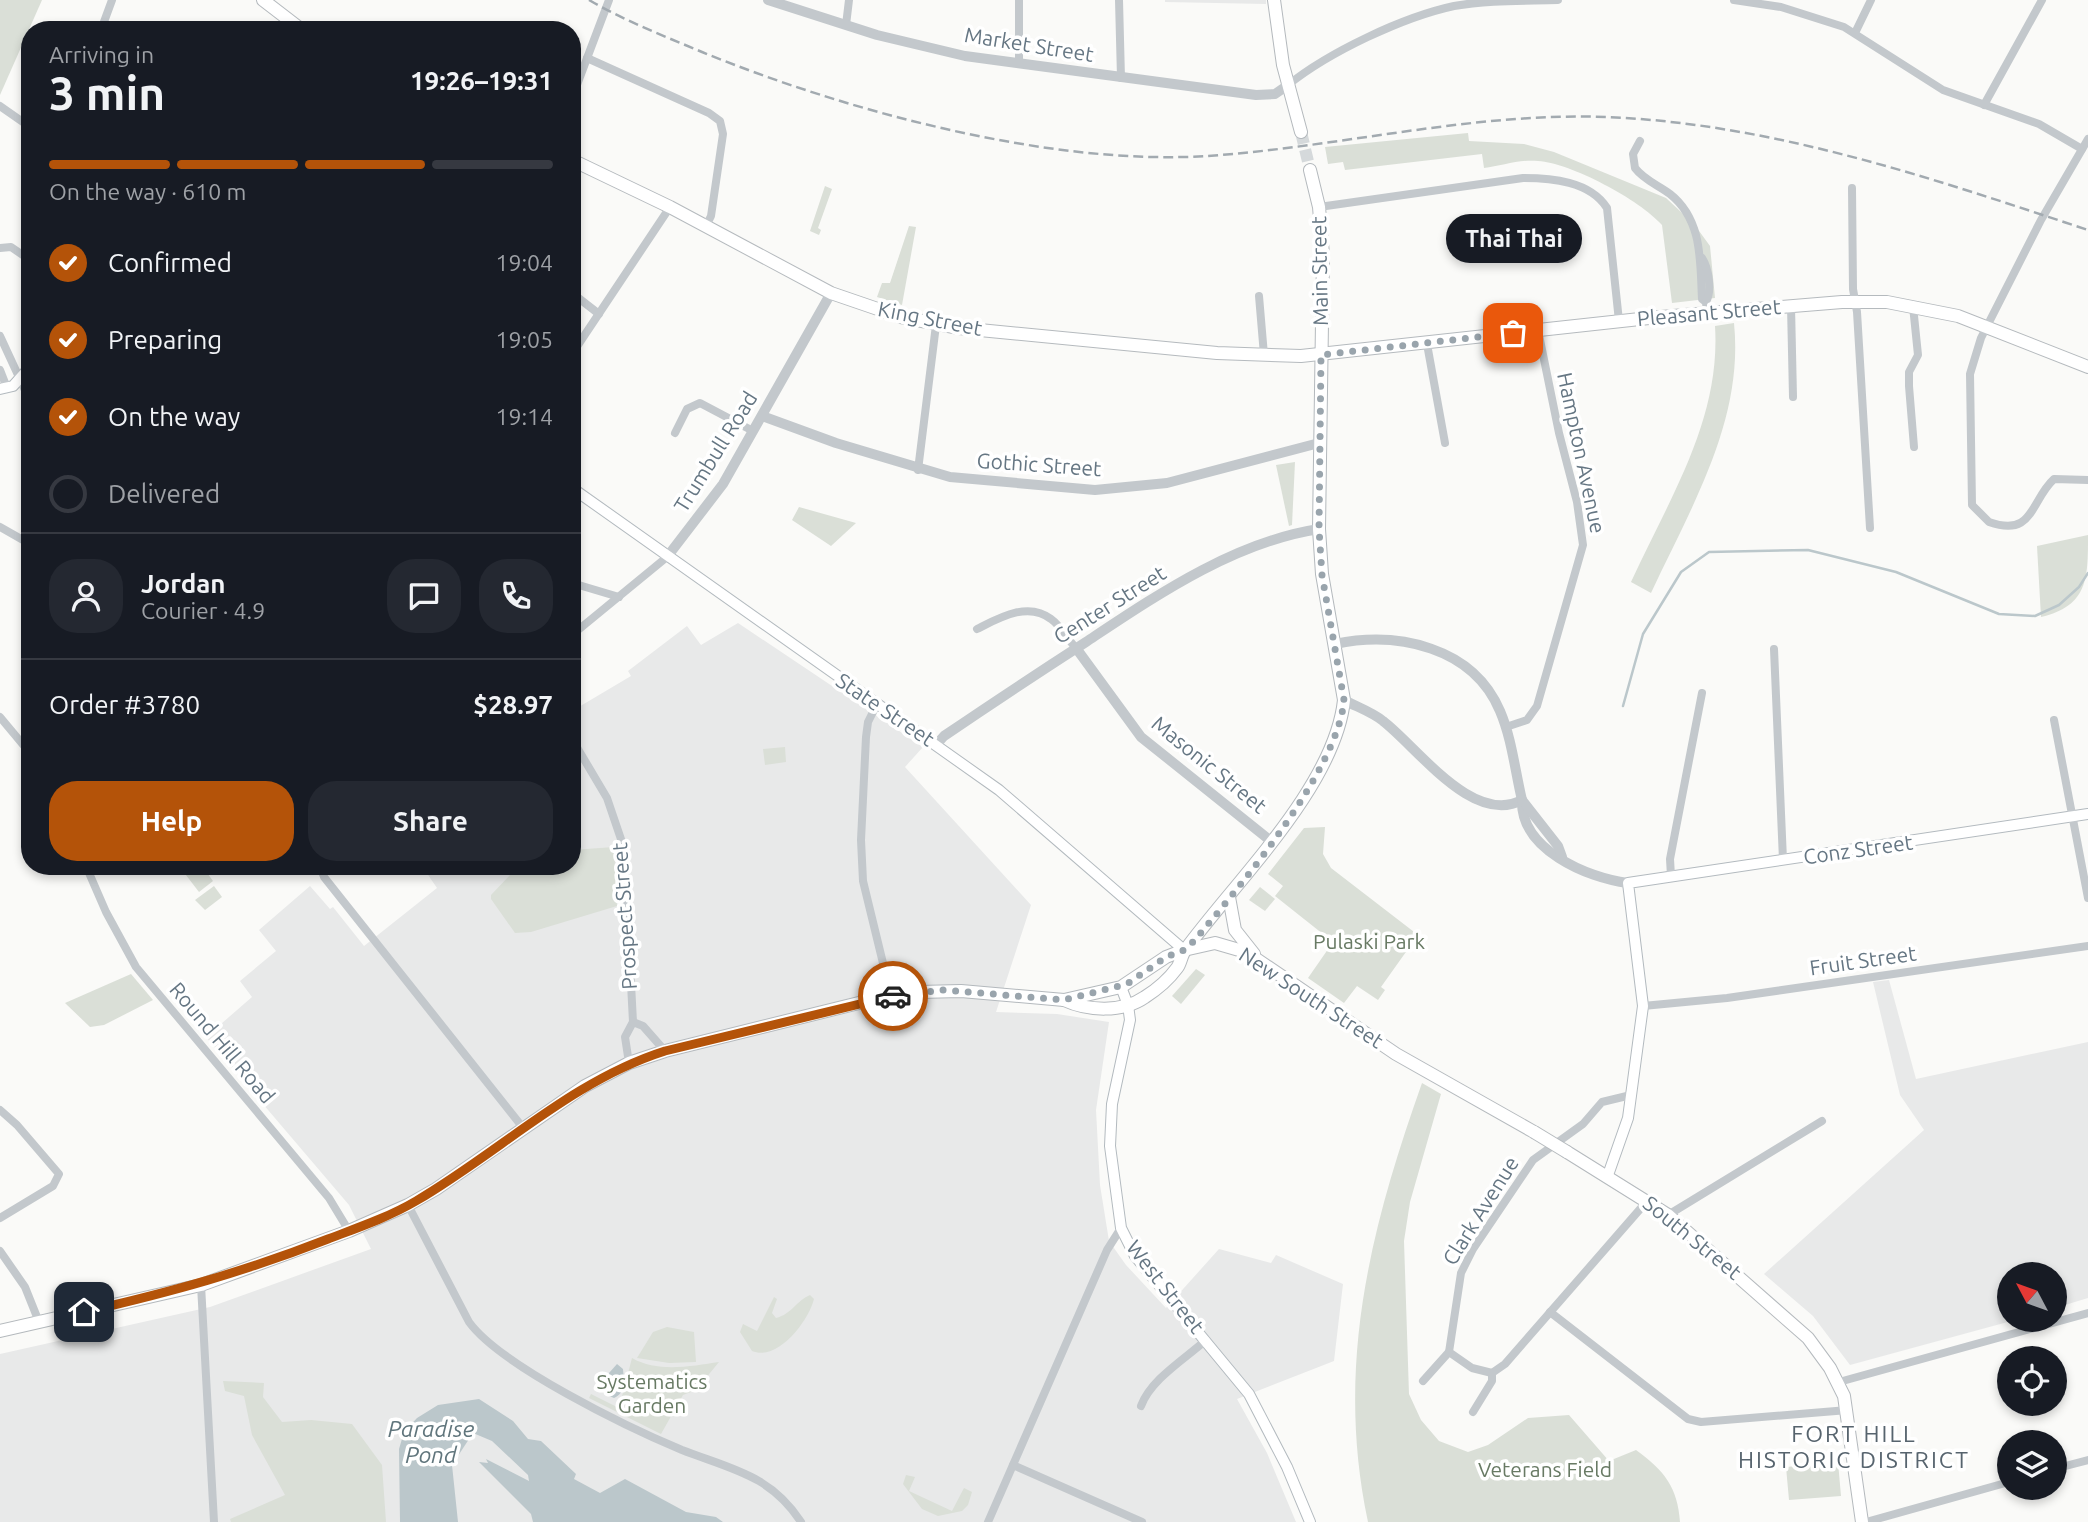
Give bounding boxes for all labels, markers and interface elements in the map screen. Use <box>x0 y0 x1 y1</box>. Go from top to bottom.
street label: Market Street <box>963 22 1096 66</box>
text: Arriving in <box>49 42 154 67</box>
text: 19:26–19:31 <box>410 66 553 95</box>
text: 3 min <box>49 67 165 119</box>
text: On the way · 610 m <box>49 179 246 204</box>
callout: Thai Thai <box>1445 214 1581 263</box>
street label: Main Street <box>1306 216 1332 326</box>
text: Thai Thai <box>1465 226 1563 251</box>
icon: check <box>49 244 87 282</box>
text: Confirmed <box>108 248 232 277</box>
text: 19:04 <box>495 250 553 275</box>
street label: Pleasant Street <box>1636 294 1782 330</box>
street label: King Street <box>876 296 984 340</box>
pin <box>1483 303 1543 363</box>
icon: bag <box>1494 314 1532 352</box>
icon: check <box>49 321 87 359</box>
text: Preparing <box>108 325 222 354</box>
text: 19:05 <box>495 327 553 352</box>
street label: Hampton Avenue <box>1553 370 1611 535</box>
street label: Trumbull Road <box>669 387 762 516</box>
icon: check <box>49 398 87 436</box>
text: On the way <box>108 402 240 431</box>
text: 19:14 <box>495 404 553 429</box>
street label: Gothic Street <box>976 448 1102 480</box>
text: Delivered <box>108 479 220 508</box>
button: person <box>49 559 123 633</box>
button: chat <box>387 559 461 633</box>
button: phone <box>479 559 553 633</box>
street label: Center Street <box>1049 560 1170 648</box>
text: Jordan <box>141 569 226 598</box>
text: Courier · 4.9 <box>141 598 265 623</box>
street label: State Street <box>832 668 939 751</box>
text: Order #3780 <box>49 690 200 719</box>
text: $28.97 <box>473 690 553 719</box>
street label: Masonic Street <box>1147 711 1272 818</box>
button: Help <box>49 781 294 861</box>
button: Share <box>308 781 553 861</box>
street label: Conz Street <box>1802 829 1914 869</box>
street label: Prospect Street <box>607 842 641 990</box>
park label: Pulaski Park <box>1313 929 1426 953</box>
street label: Fruit Street <box>1808 941 1918 979</box>
street label: New South Street <box>1235 942 1388 1053</box>
courier <box>858 961 928 1031</box>
street label: Round Hill Road <box>165 977 280 1108</box>
icon: car <box>874 977 912 1015</box>
street label: Clark Avenue <box>1437 1152 1523 1269</box>
street label: South Street <box>1639 1190 1746 1284</box>
street label: West Street <box>1122 1235 1210 1338</box>
north arrow <box>1997 1262 2067 1332</box>
map controls <box>1997 1262 2067 1500</box>
pin <box>54 1282 114 1342</box>
icon: home <box>65 1293 103 1331</box>
button: locate <box>1997 1346 2067 1416</box>
park label: Systematics Garden <box>597 1369 707 1417</box>
water label: Paradise Pond <box>388 1416 475 1467</box>
district label: FORT HILL HISTORIC DISTRICT <box>1738 1421 1970 1472</box>
button: layers <box>1997 1430 2067 1500</box>
park label: Veterans Field <box>1478 1457 1612 1481</box>

